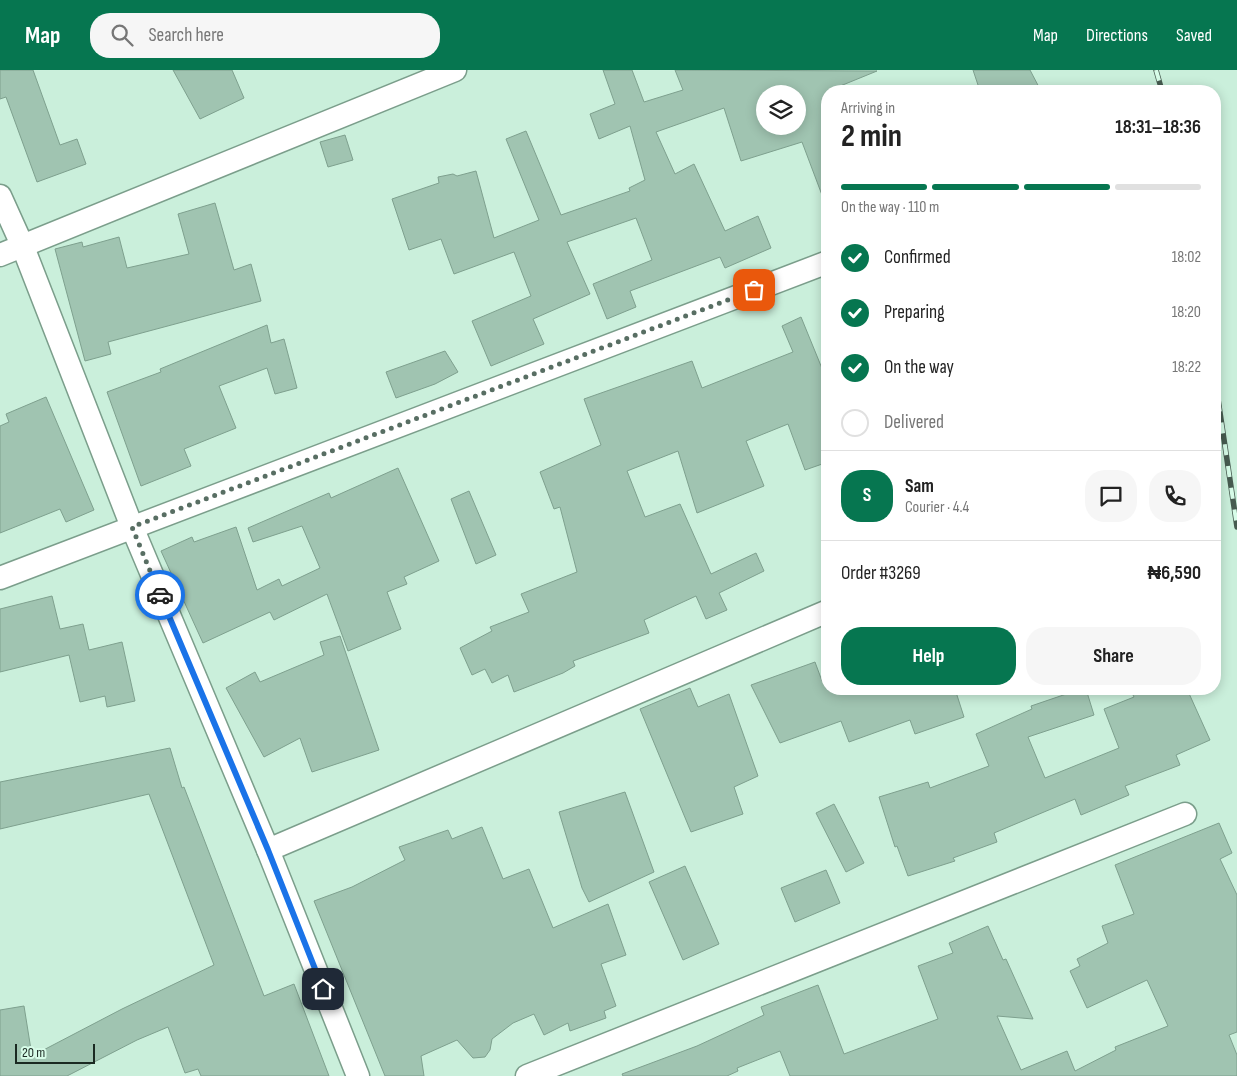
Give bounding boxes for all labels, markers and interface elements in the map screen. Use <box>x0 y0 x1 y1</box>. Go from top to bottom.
search box <box>90 13 440 58</box>
text: Map <box>25 21 60 50</box>
icon: search <box>108 21 136 49</box>
text: Search here <box>148 24 224 47</box>
text: Map <box>1033 25 1058 46</box>
text: Directions <box>1086 25 1148 46</box>
text: Saved <box>1176 25 1212 46</box>
map controls <box>756 85 806 135</box>
button: layers <box>756 85 806 135</box>
text: Arriving in <box>841 99 895 118</box>
text: 18:31–18:36 <box>1115 116 1201 139</box>
text: 2 min <box>841 117 902 156</box>
text: On the way · 110 m <box>841 198 939 217</box>
icon: check <box>841 244 869 272</box>
text: Confirmed <box>884 246 951 269</box>
text: 18:02 <box>1172 248 1201 267</box>
pin <box>733 269 775 311</box>
icon: bag <box>740 276 768 304</box>
icon: check <box>841 299 869 327</box>
text: Preparing <box>884 301 945 324</box>
text: 18:20 <box>1172 303 1201 322</box>
icon: check <box>841 354 869 382</box>
text: On the way <box>884 356 954 379</box>
text: 18:22 <box>1172 358 1201 377</box>
text: Delivered <box>884 411 944 434</box>
button: chat <box>1085 470 1137 522</box>
button: phone <box>1149 470 1201 522</box>
text: Sam <box>905 475 934 498</box>
text: S <box>863 484 871 507</box>
text: Courier · 4.4 <box>905 498 969 517</box>
text: Order #3269 <box>841 562 921 585</box>
text: ₦6,590 <box>1148 562 1201 585</box>
courier <box>135 570 185 620</box>
icon: car <box>146 581 174 609</box>
button: Help <box>841 627 1016 685</box>
button: Share <box>1026 627 1201 685</box>
pin <box>302 968 344 1010</box>
icon: home <box>309 975 337 1003</box>
scale bar <box>15 1041 95 1064</box>
text: 20 m <box>22 1044 45 1061</box>

